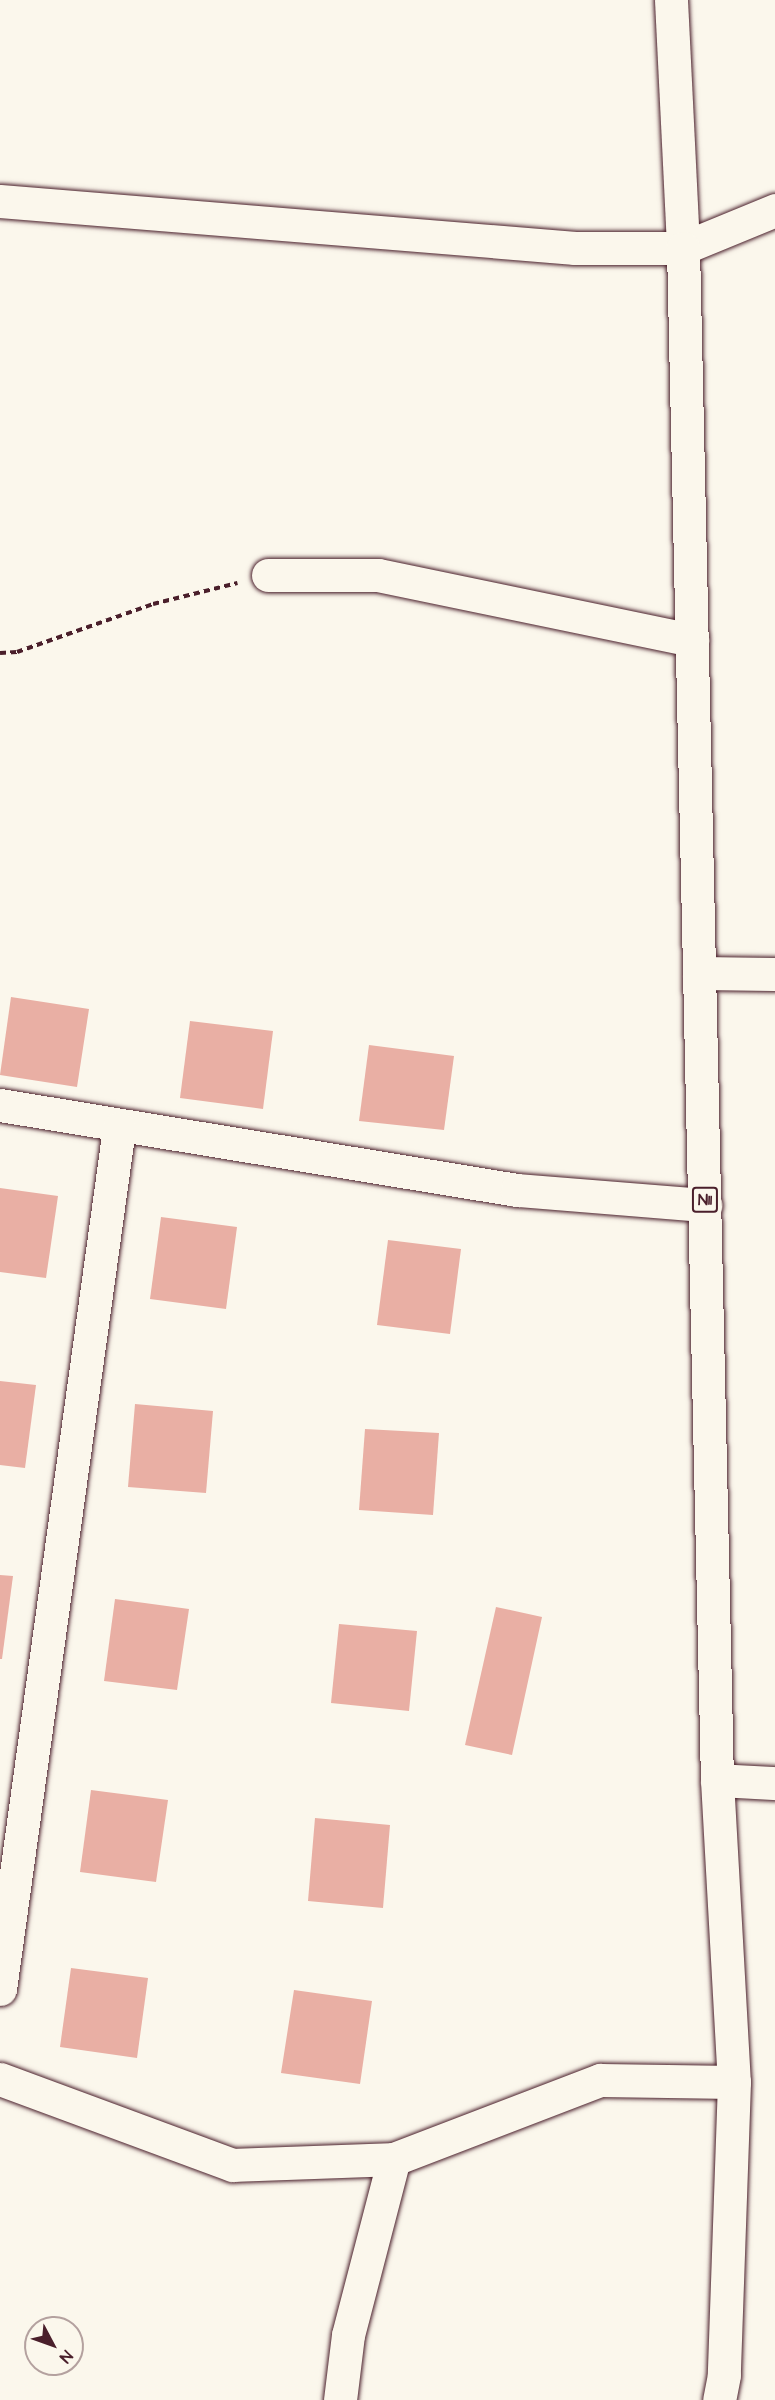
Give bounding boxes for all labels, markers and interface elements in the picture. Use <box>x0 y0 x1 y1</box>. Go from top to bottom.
road number: N11 <box>692 1187 718 1213</box>
north arrow <box>24 2316 84 2376</box>
text: N <box>54 2345 78 2367</box>

